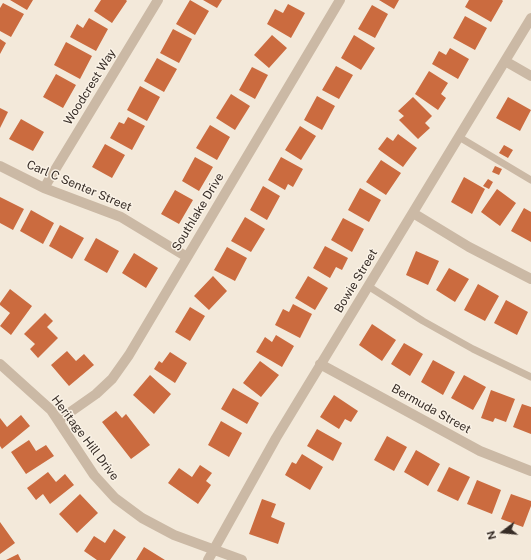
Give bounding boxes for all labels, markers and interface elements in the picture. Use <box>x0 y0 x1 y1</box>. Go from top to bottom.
street label: Woodcrest Way <box>61 46 119 128</box>
street label: Carl C Senter Street <box>24 157 134 215</box>
street label: Southlake Drive <box>169 170 227 254</box>
street label: Bowie Street <box>331 246 381 316</box>
street label: Bermuda Street <box>389 381 473 437</box>
street label: Heritage Hill Drive <box>48 393 122 483</box>
north arrow <box>483 512 523 552</box>
text: N <box>485 530 498 541</box>

